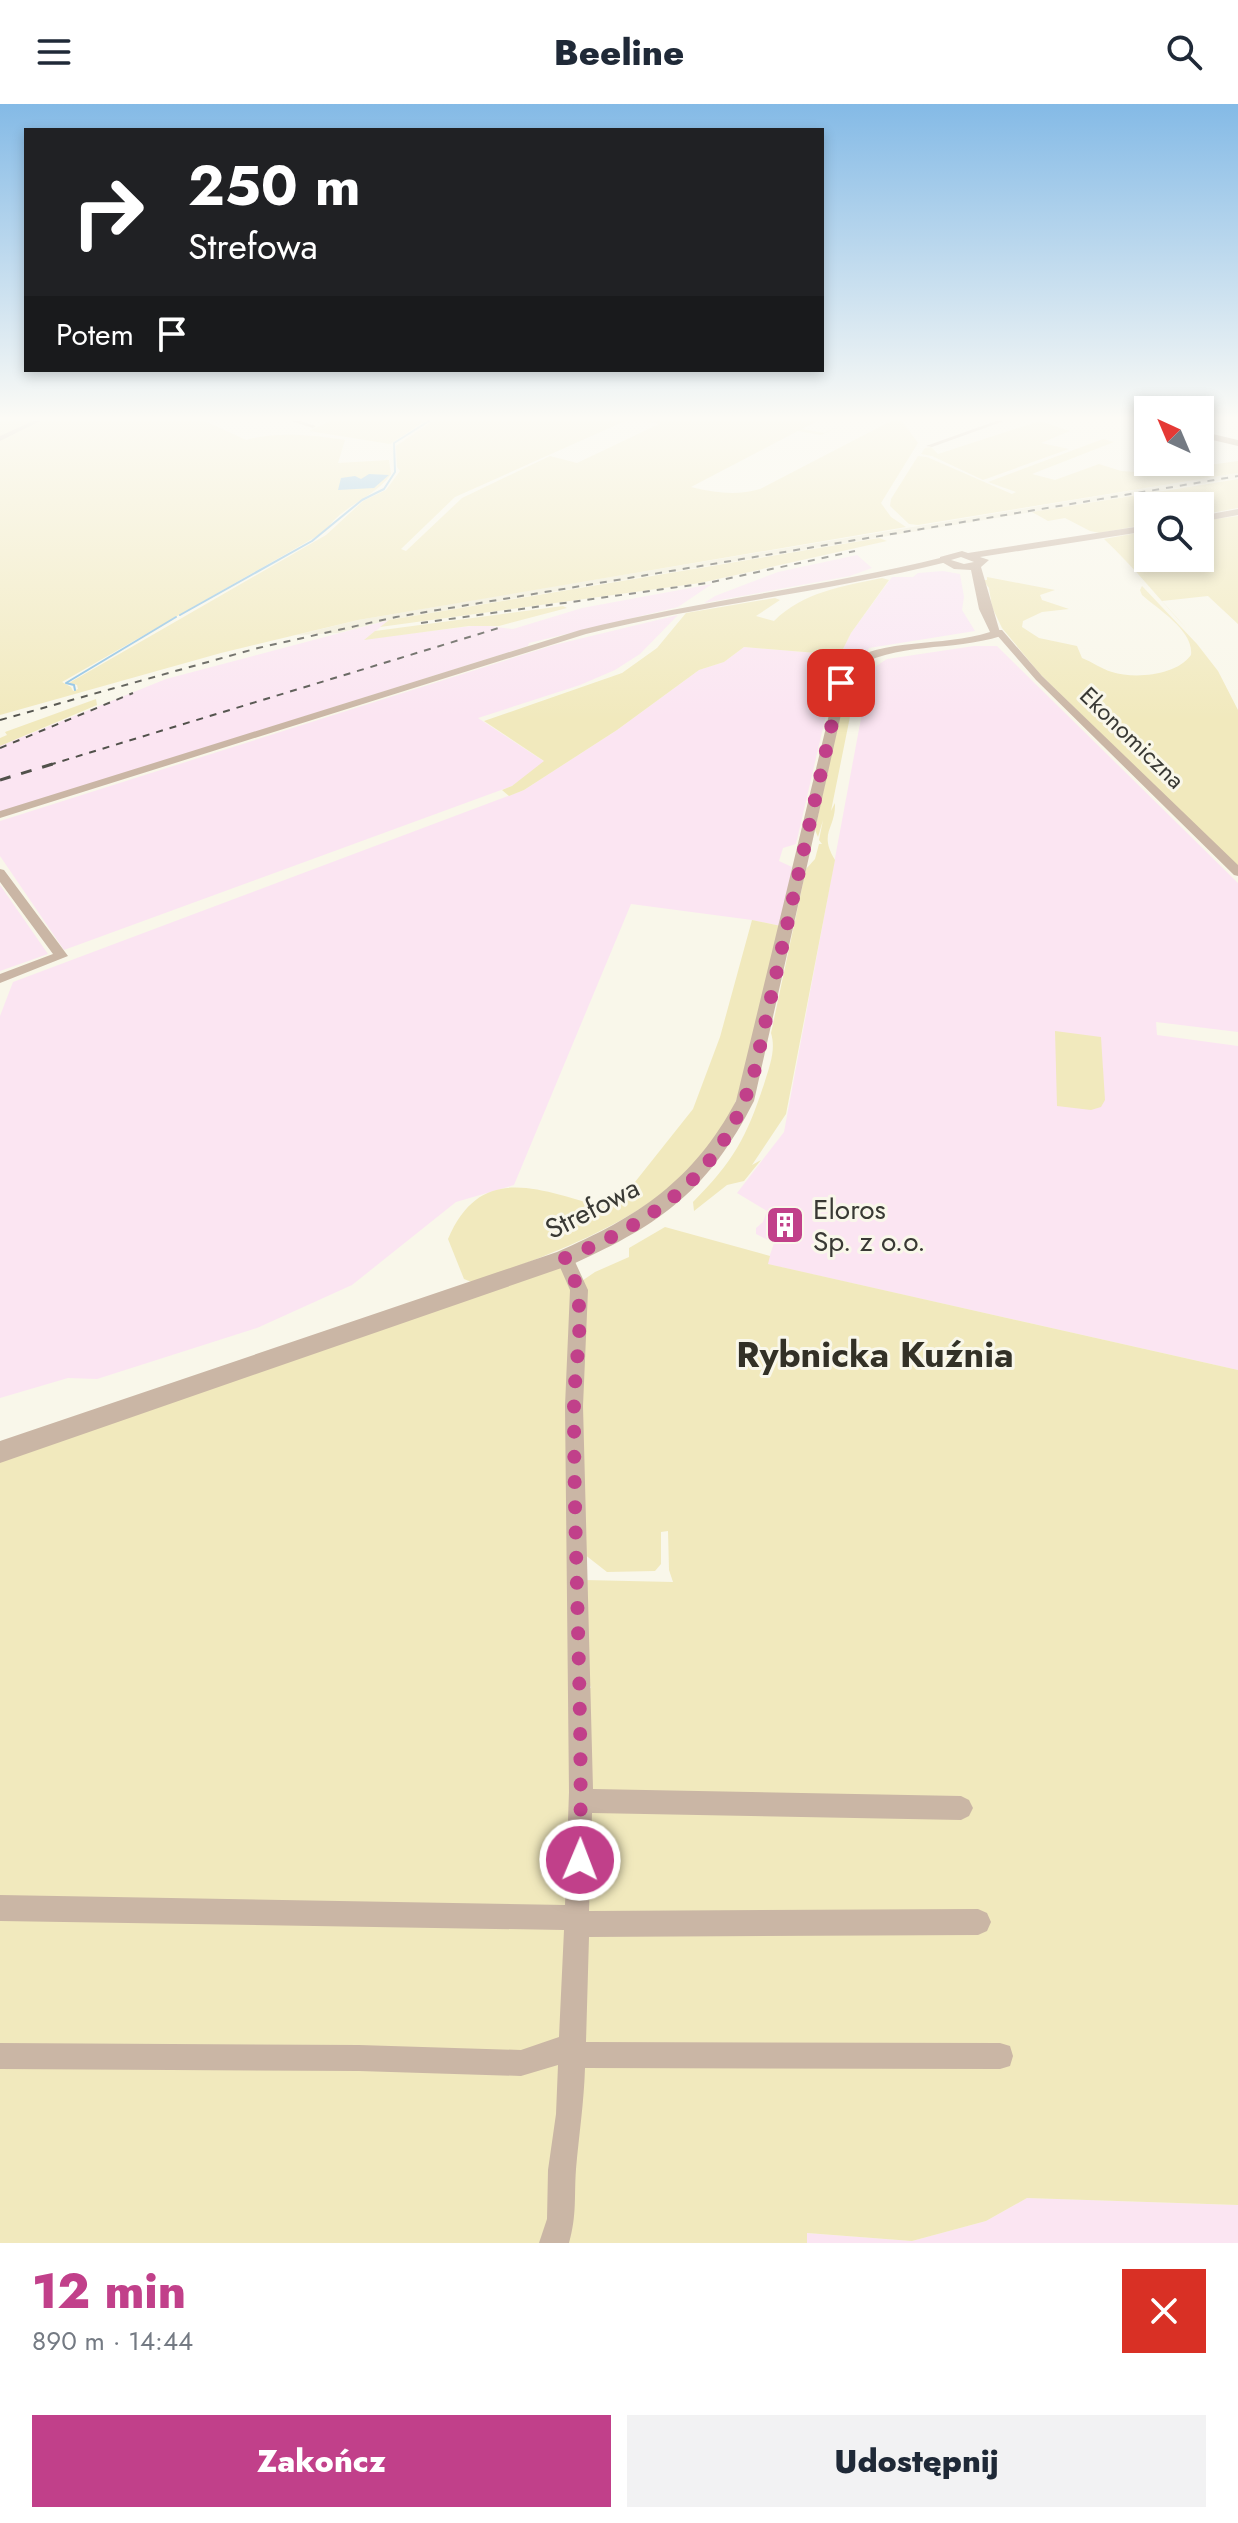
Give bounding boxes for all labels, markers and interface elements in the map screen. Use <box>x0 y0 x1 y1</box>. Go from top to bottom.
text: Beeline <box>554 26 684 78</box>
icon: menu <box>32 30 76 74</box>
icon: search <box>1162 30 1206 74</box>
text: 250 m <box>188 145 361 226</box>
icon: right <box>56 160 160 264</box>
text: Strefowa <box>188 220 318 272</box>
icon: arrive <box>150 312 194 356</box>
text: Potem <box>56 313 134 356</box>
north arrow <box>1134 396 1214 476</box>
map controls <box>1134 396 1214 572</box>
button: search <box>1134 492 1214 572</box>
pin <box>807 649 875 717</box>
icon: arrive <box>819 661 863 705</box>
street label: Ekonomiczna <box>1072 679 1193 797</box>
street label: Strefowa <box>538 1167 647 1250</box>
place label: Eloros Sp. z o.o. <box>813 1189 926 1262</box>
building icon: Eloros Sp. z o.o. <box>764 1204 806 1246</box>
district label: Rybnicka Kuźnia <box>736 1328 1014 1380</box>
position arrow <box>538 1818 622 1902</box>
text: 12 min <box>32 2257 186 2326</box>
button: close <box>1122 2269 1206 2353</box>
text: 890 m · 14:44 <box>32 2322 193 2360</box>
button: Zakończ <box>32 2415 611 2507</box>
button: Udostępnij <box>627 2415 1206 2507</box>

